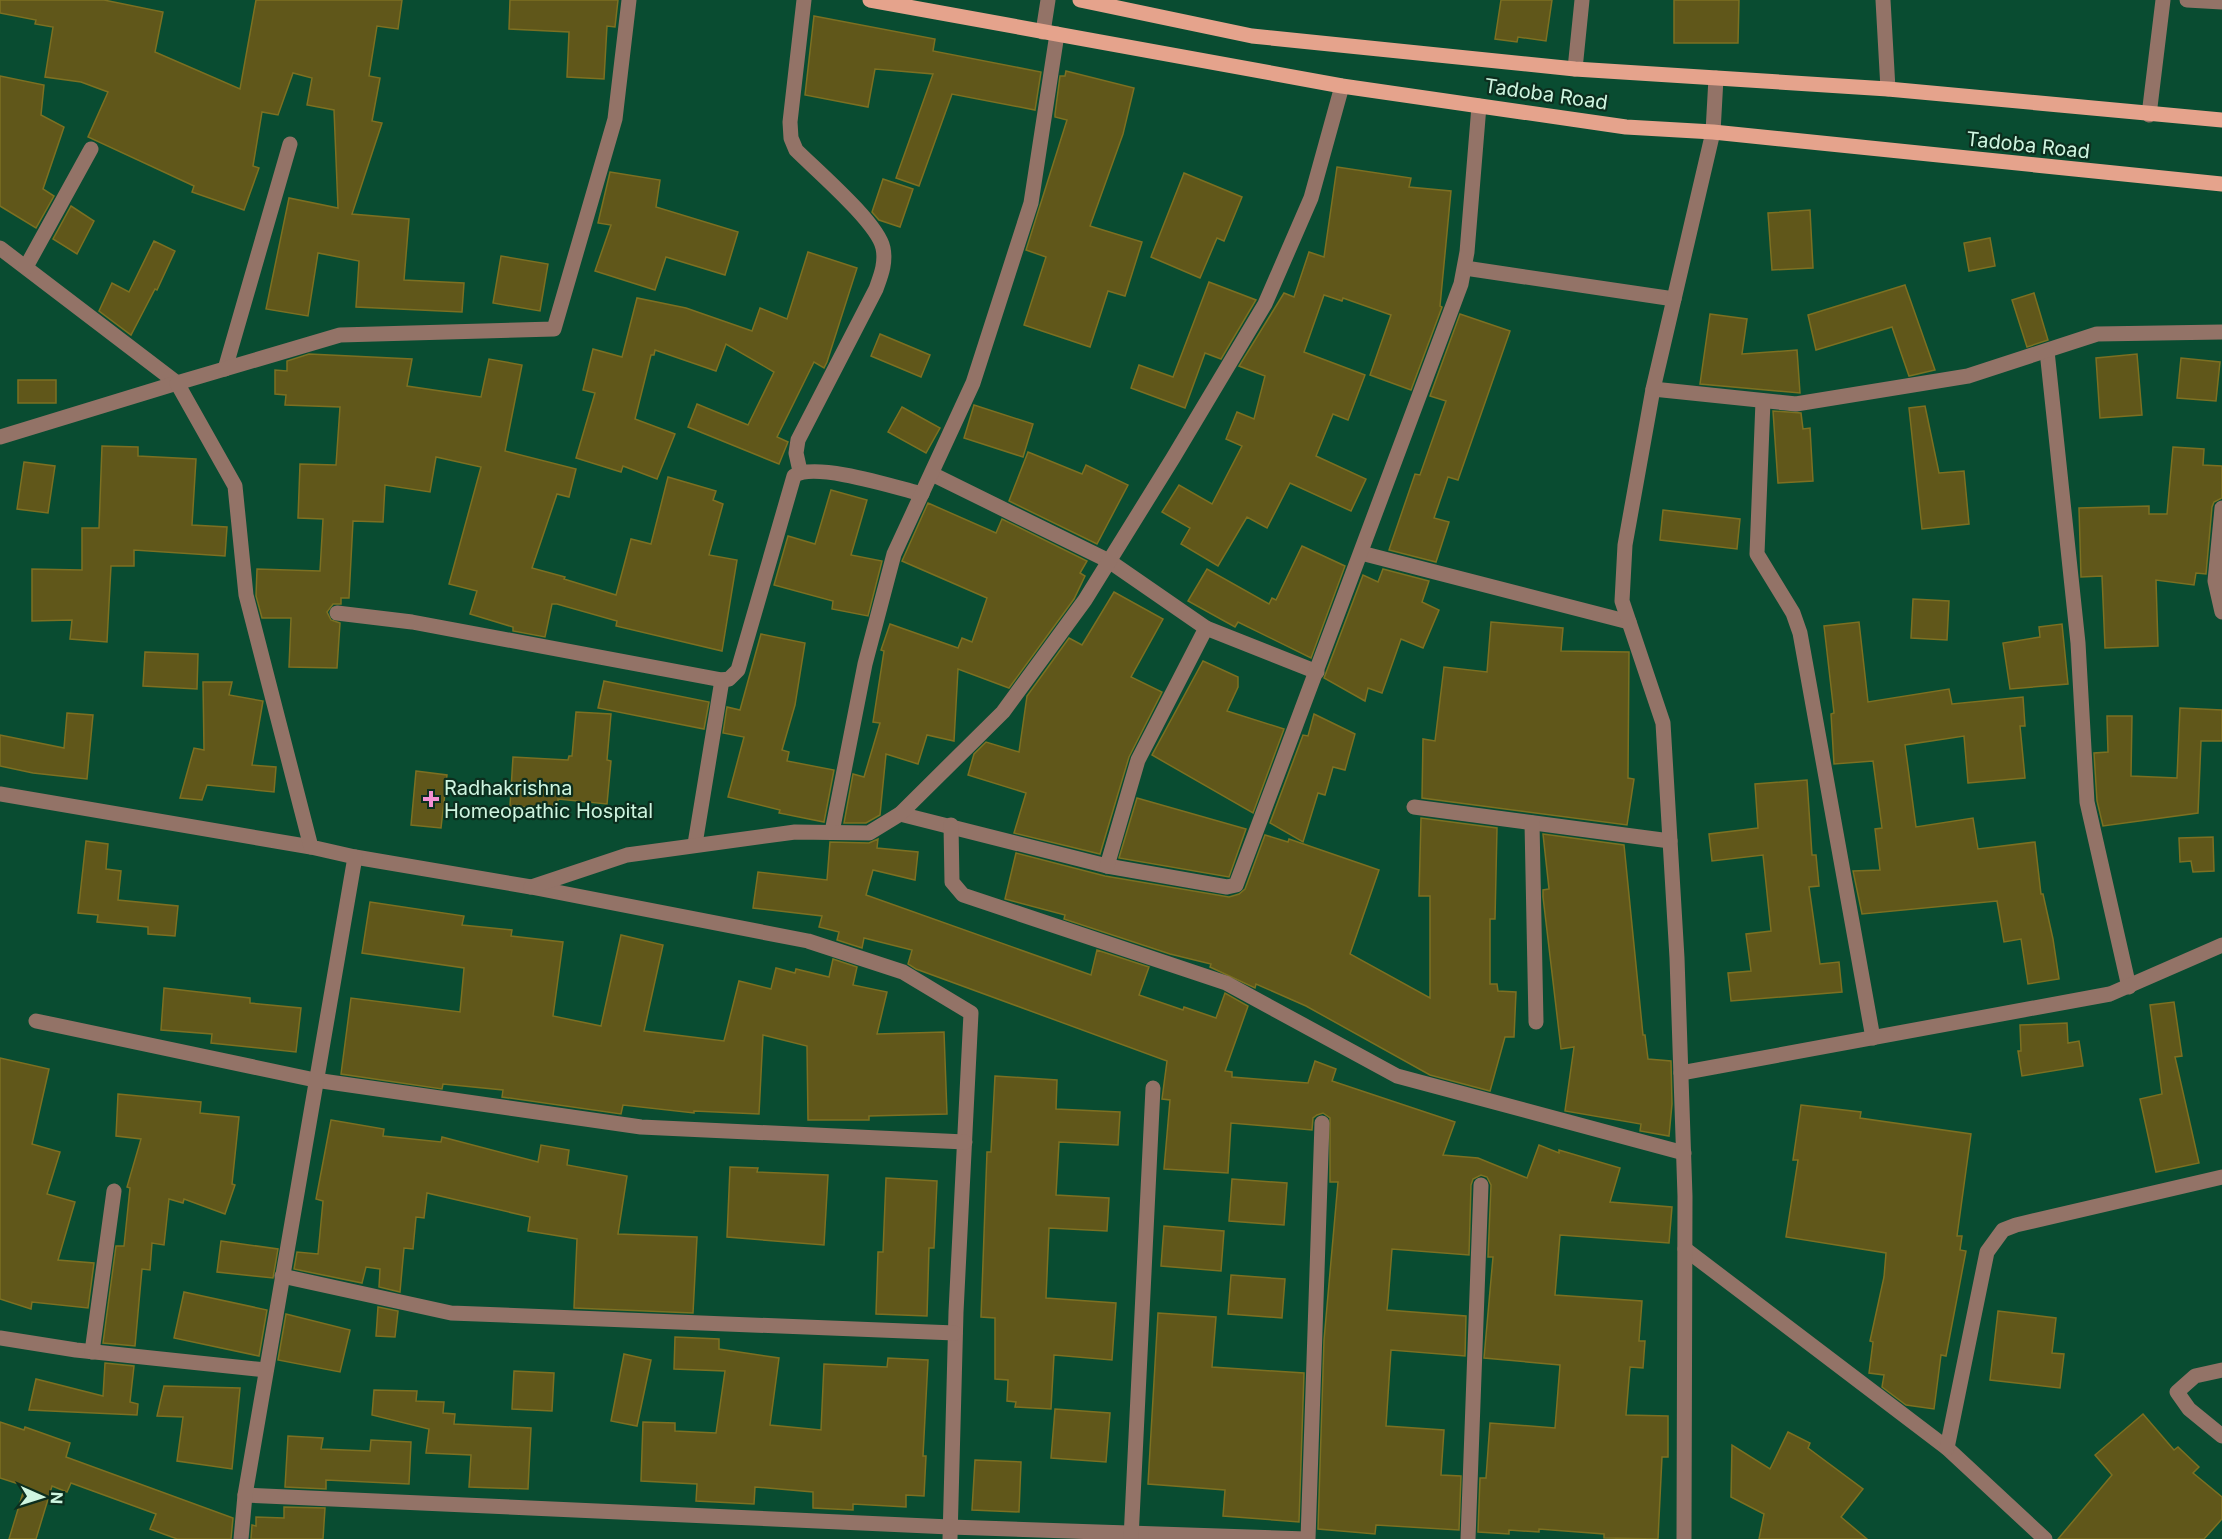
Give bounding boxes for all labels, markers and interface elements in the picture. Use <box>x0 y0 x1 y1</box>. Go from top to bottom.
street label: Tadoba Road <box>1483 73 1609 115</box>
street label: Tadoba Road <box>1965 127 2091 163</box>
place label: Radhakrishna Homeopathic Hospital <box>444 776 653 823</box>
marker: Radhakrishna Homeopathic Hospital <box>422 790 440 808</box>
north arrow <box>12 1467 72 1527</box>
text: N <box>47 1491 67 1504</box>

